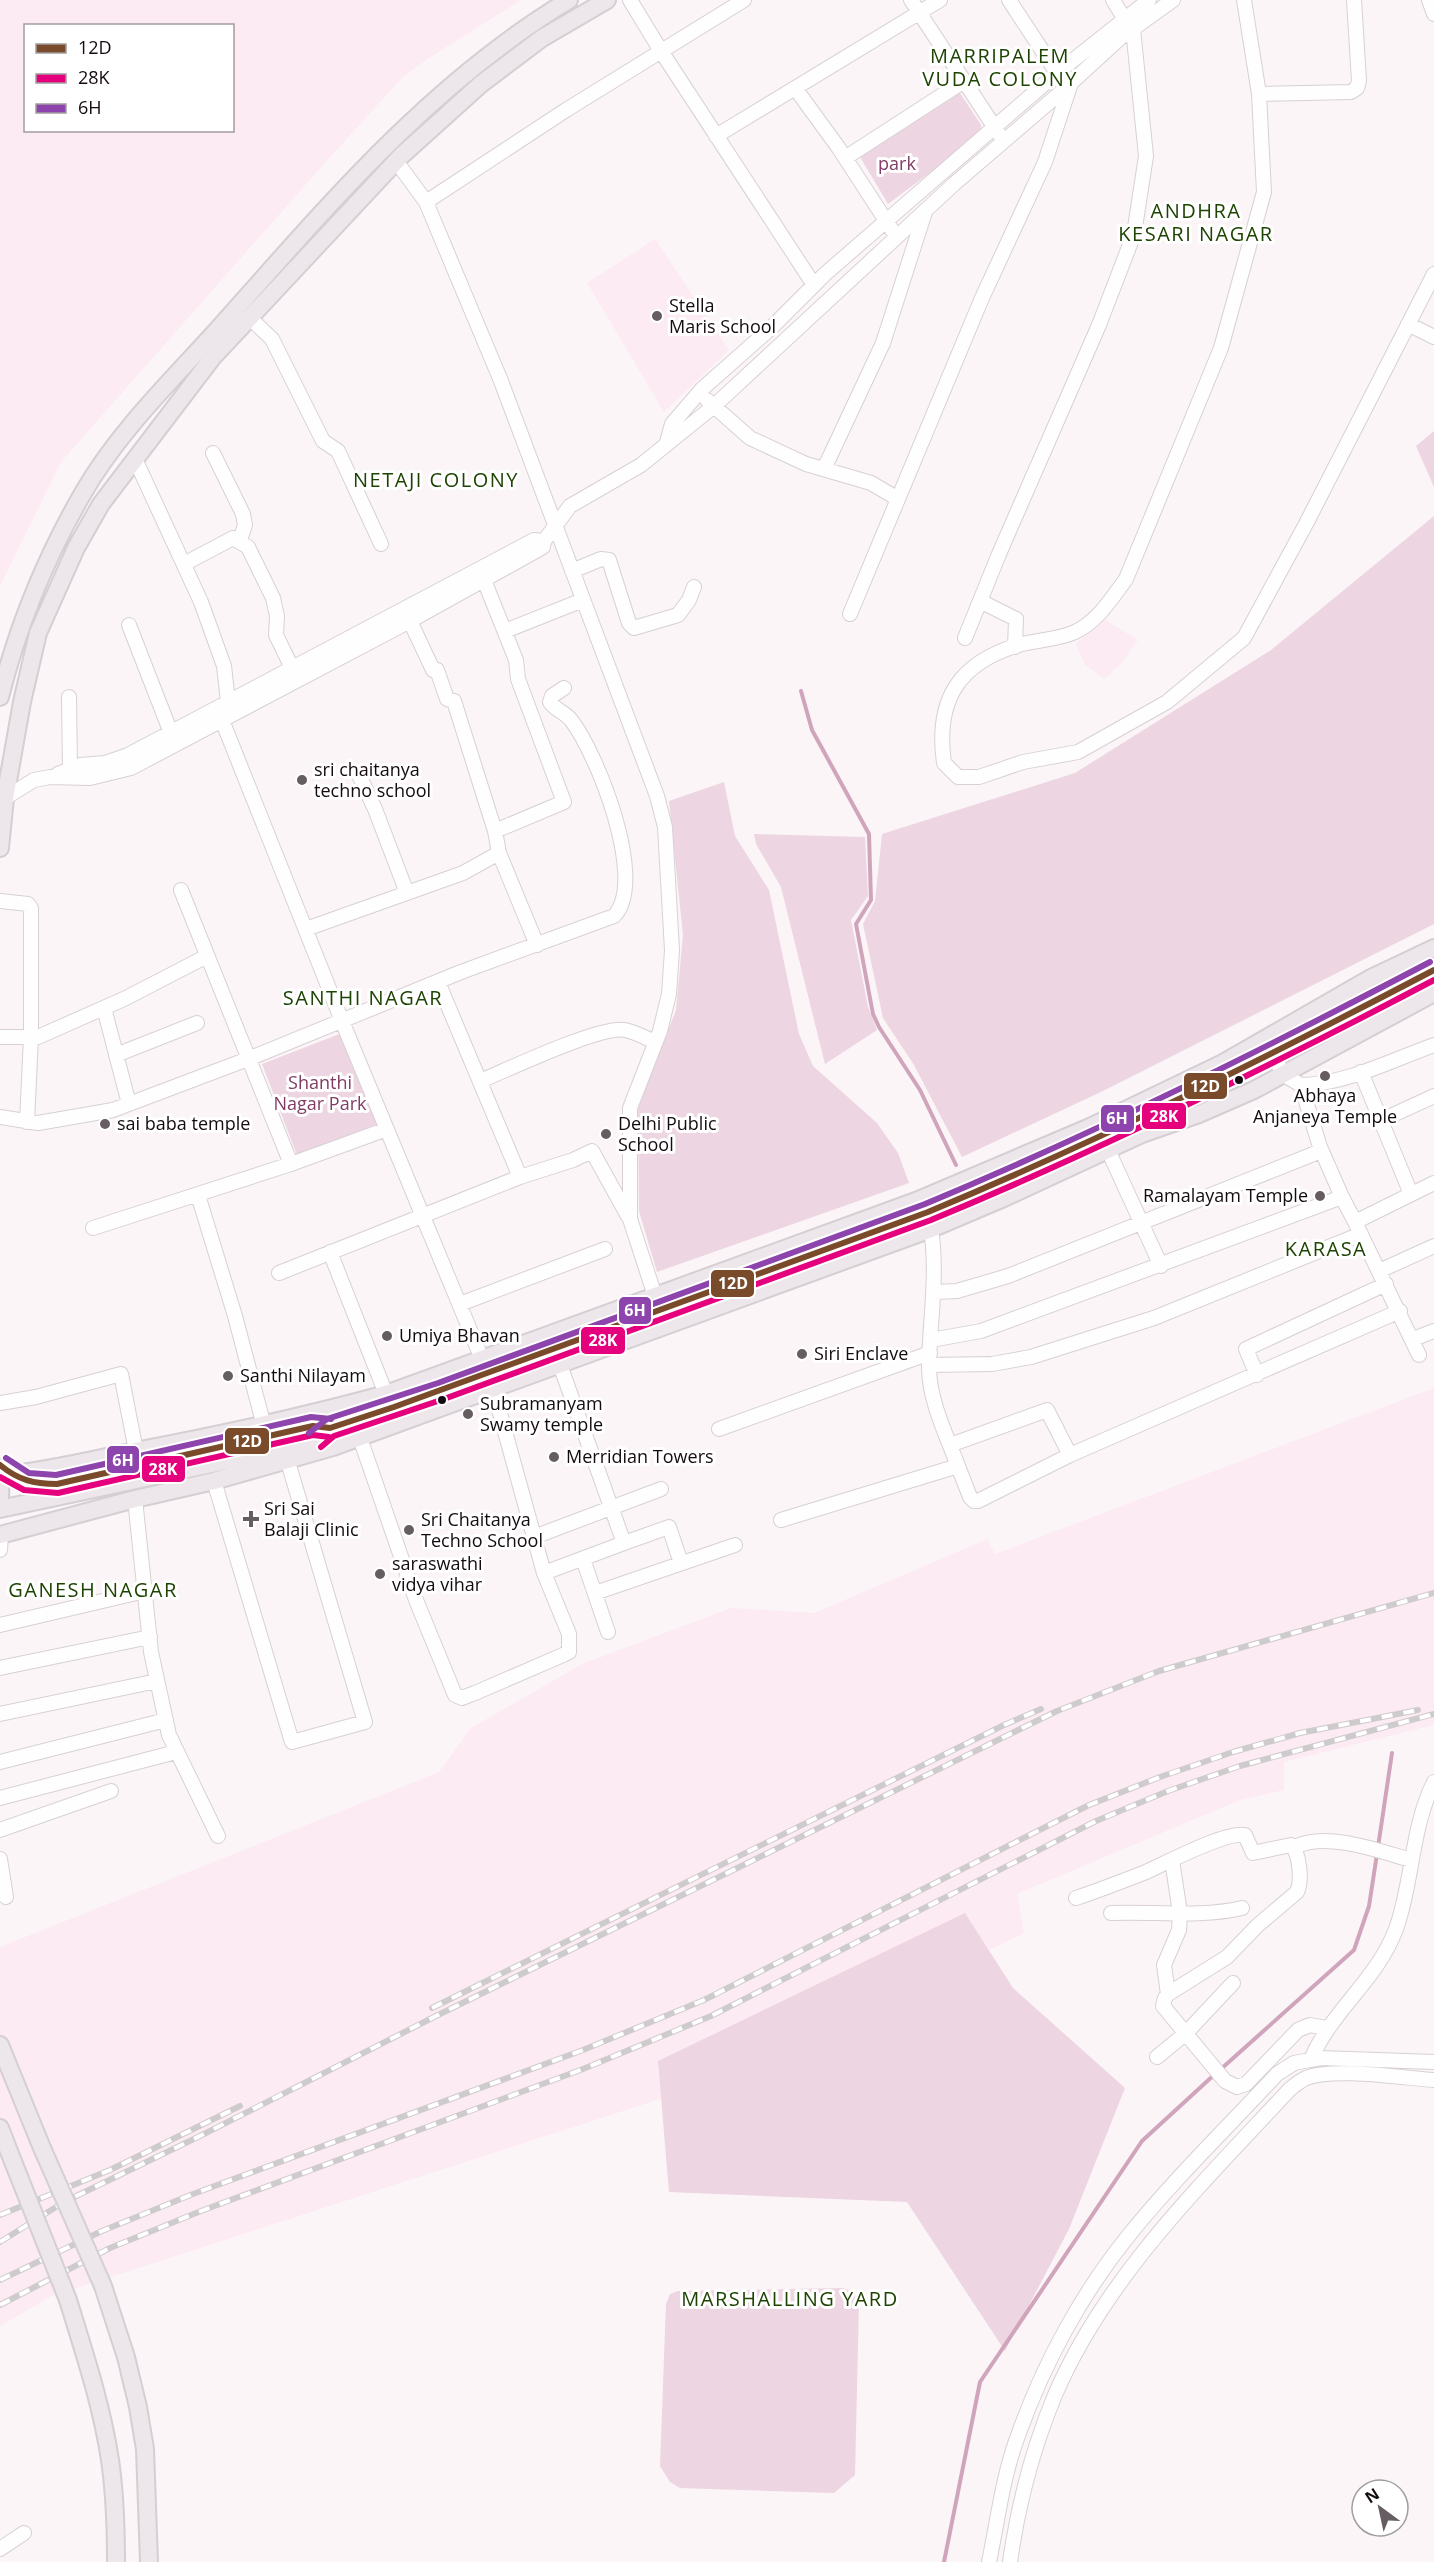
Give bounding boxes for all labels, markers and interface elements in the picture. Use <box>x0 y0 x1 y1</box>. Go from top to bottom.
legend <box>24 24 234 132</box>
text: 12D <box>78 35 112 59</box>
district label: MARRIPALEM VUDA COLONY <box>922 42 1078 92</box>
text: 28K <box>78 65 111 89</box>
text: 6H <box>78 95 102 119</box>
park label: park <box>878 151 916 175</box>
district label: ANDHRA KESARI NAGAR <box>1118 197 1274 247</box>
place label: Stella Maris School <box>669 293 776 338</box>
marker: Stella Maris School <box>650 309 664 323</box>
district label: NETAJI COLONY <box>353 466 519 493</box>
place label: sri chaitanya techno school <box>314 757 431 802</box>
marker: sri chaitanya techno school <box>295 773 309 787</box>
district label: SANTHI NAGAR <box>283 984 443 1011</box>
marker: Abhaya Anjaneya Temple <box>1318 1069 1332 1083</box>
park label: Shanthi Nagar Park <box>273 1070 367 1115</box>
line badge: 12D <box>1183 1072 1228 1100</box>
unlabelled marker <box>1233 1074 1245 1086</box>
text: 12D <box>1190 1075 1220 1097</box>
place label: Abhaya Anjaneya Temple <box>1253 1083 1397 1128</box>
line badge: 28K <box>1141 1102 1187 1130</box>
line badge: 6H <box>1100 1104 1135 1133</box>
text: 28K <box>1150 1105 1179 1127</box>
text: 6H <box>1106 1107 1128 1129</box>
place label: sai baba temple <box>117 1111 250 1135</box>
place label: Delhi Public School <box>618 1111 717 1156</box>
marker: sai baba temple <box>98 1117 112 1131</box>
marker: Delhi Public School <box>599 1127 613 1141</box>
place label: Ramalayam Temple <box>1143 1183 1308 1207</box>
marker: Ramalayam Temple <box>1313 1189 1327 1203</box>
district label: KARASA <box>1285 1235 1367 1262</box>
line badge: 12D <box>710 1269 755 1298</box>
text: 12D <box>718 1272 748 1294</box>
line badge: 6H <box>618 1296 652 1325</box>
text: 6H <box>624 1299 646 1321</box>
place label: Umiya Bhavan <box>399 1323 520 1347</box>
line badge: 28K <box>580 1326 626 1355</box>
marker: Umiya Bhavan <box>380 1329 394 1343</box>
text: 28K <box>589 1329 618 1351</box>
place label: Siri Enclave <box>814 1341 908 1365</box>
marker: Siri Enclave <box>795 1347 809 1361</box>
place label: Santhi Nilayam <box>240 1363 366 1387</box>
marker: Santhi Nilayam <box>221 1369 235 1383</box>
place label: Subramanyam Swamy temple <box>480 1391 603 1436</box>
unlabelled marker <box>436 1394 448 1406</box>
marker: Subramanyam Swamy temple <box>461 1407 475 1421</box>
line badge: 12D <box>224 1427 270 1455</box>
text: 12D <box>232 1430 262 1452</box>
place label: Merridian Towers <box>566 1444 714 1468</box>
line badge: 6H <box>106 1445 140 1474</box>
text: 6H <box>112 1449 134 1471</box>
marker: Merridian Towers <box>547 1450 561 1464</box>
line badge: 28K <box>141 1455 186 1483</box>
text: 28K <box>149 1458 178 1480</box>
place label: Sri Sai Balaji Clinic <box>264 1496 359 1541</box>
place label: Sri Chaitanya Techno School <box>421 1507 543 1552</box>
marker: Sri Sai Balaji Clinic <box>242 1510 260 1528</box>
marker: Sri Chaitanya Techno School <box>402 1523 416 1537</box>
place label: saraswathi vidya vihar <box>392 1551 483 1596</box>
marker: saraswathi vidya vihar <box>373 1567 387 1581</box>
district label: GANESH NAGAR <box>8 1576 178 1603</box>
district label: MARSHALLING YARD <box>681 2285 899 2312</box>
north arrow <box>1350 2478 1410 2538</box>
text: N <box>1360 2483 1383 2508</box>

